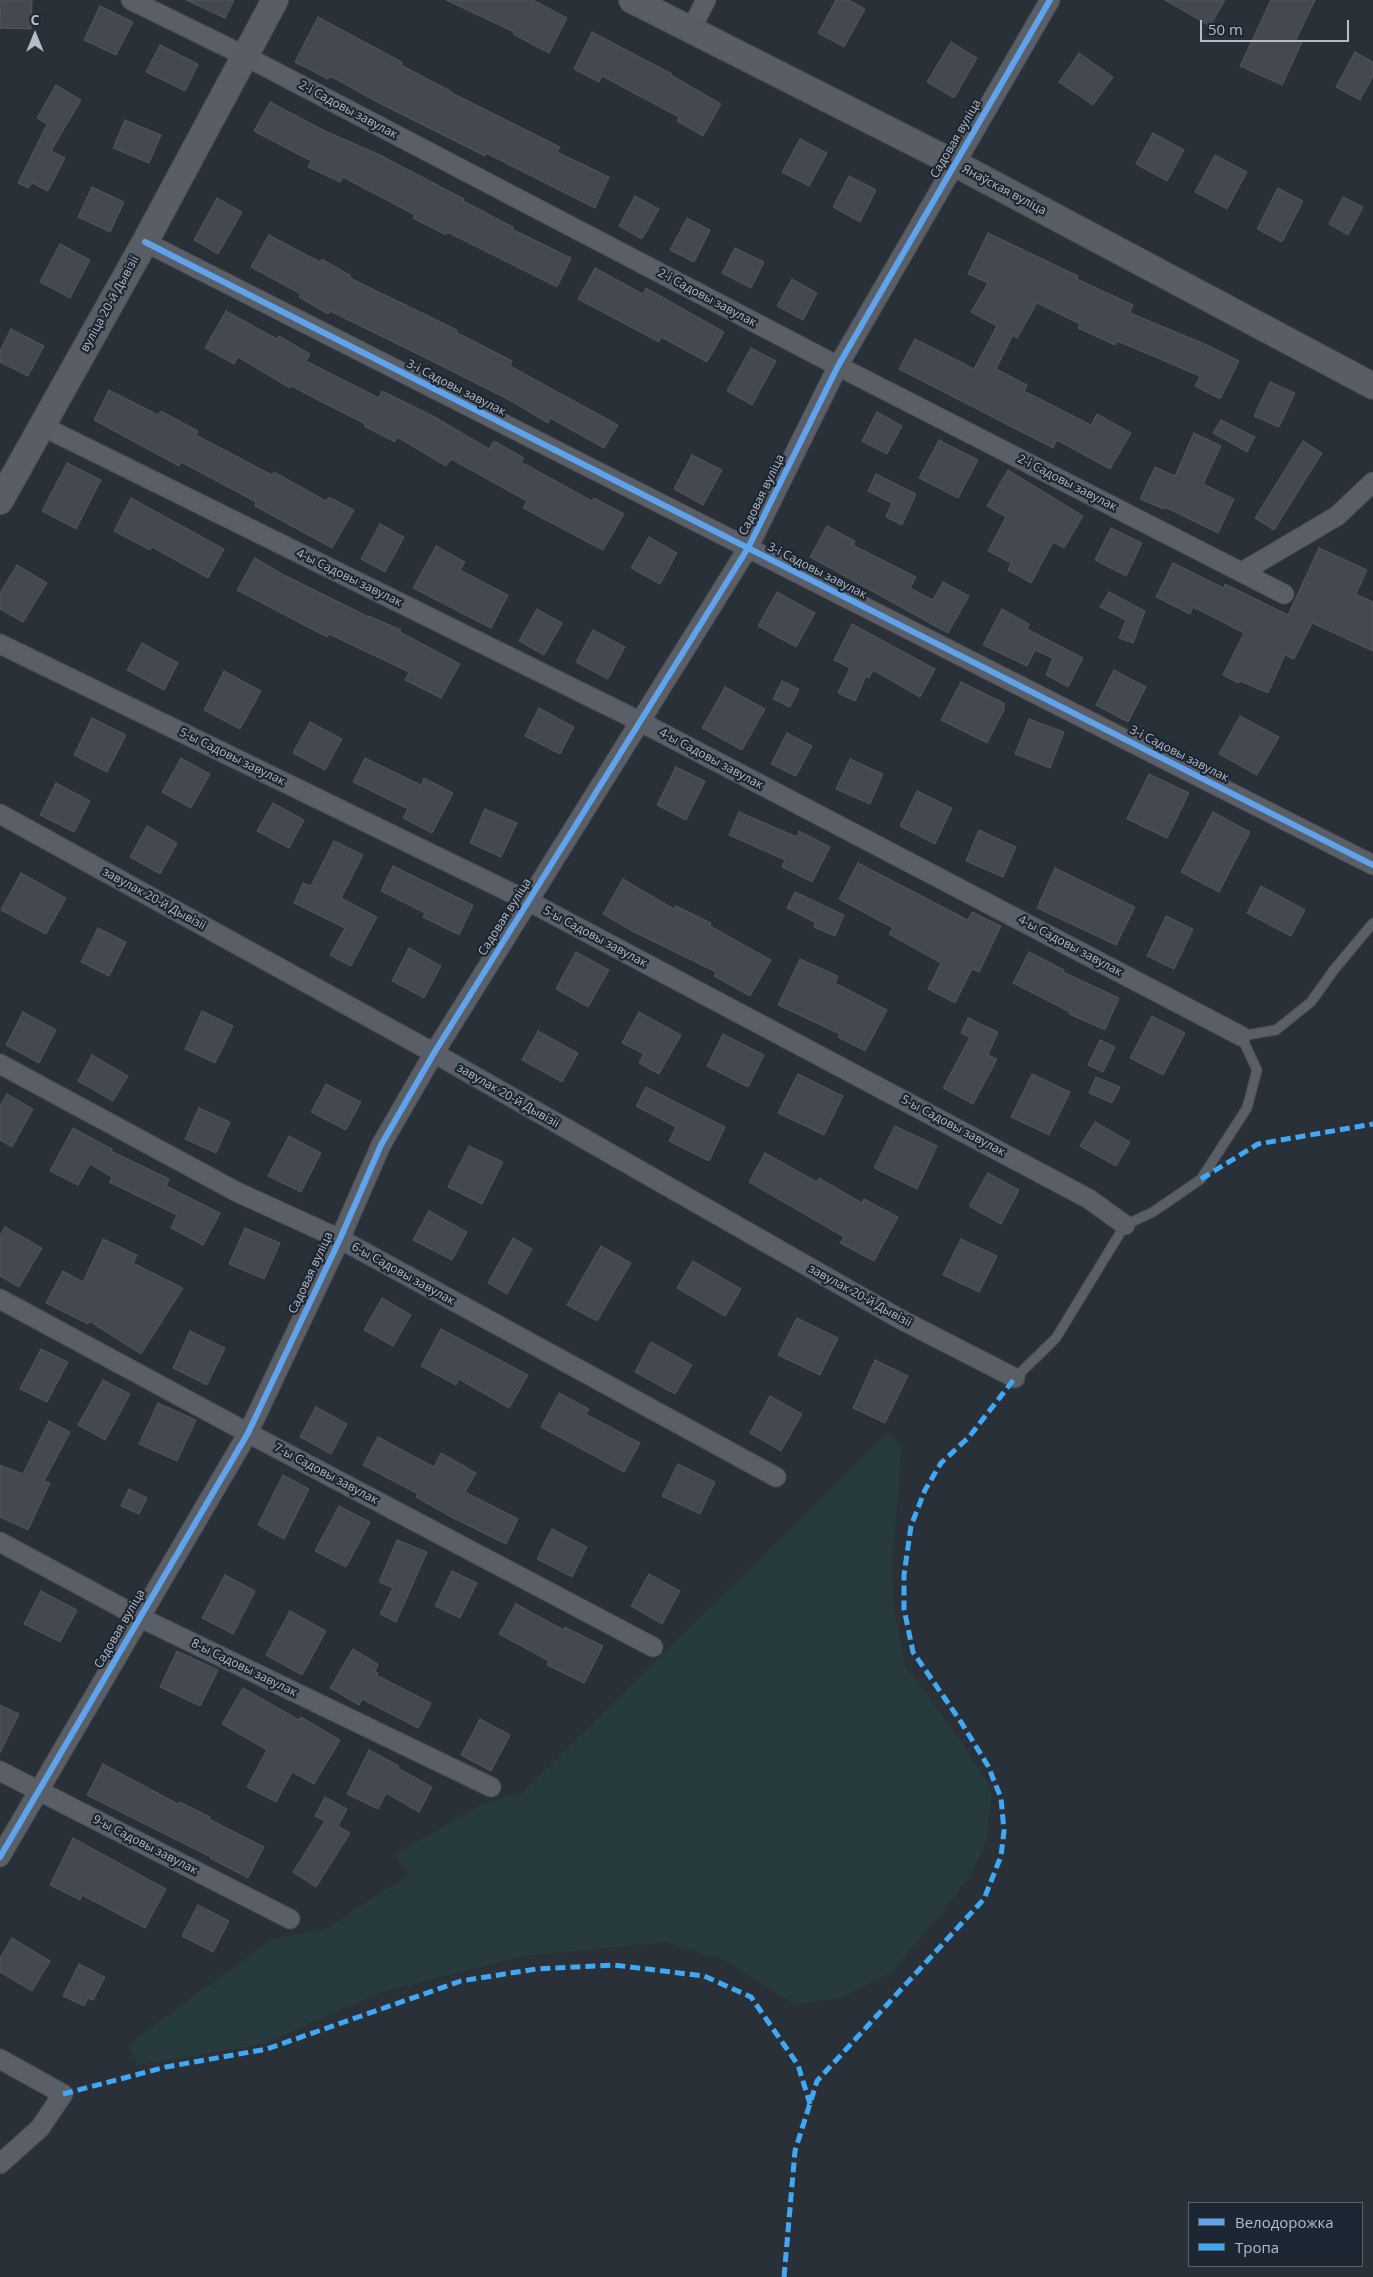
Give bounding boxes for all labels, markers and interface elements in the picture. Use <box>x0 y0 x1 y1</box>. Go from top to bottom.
north arrow <box>10 10 60 60</box>
text: С <box>31 10 39 29</box>
scale bar <box>1203 10 1352 42</box>
text: 50 m <box>1208 19 1243 39</box>
street label: 2-і Садовы завулак <box>296 78 400 142</box>
street label: Садовая вуліца <box>928 97 984 181</box>
street label: Янаўская вуліца <box>959 162 1049 218</box>
street label: вуліца 20-й Дывізіі <box>78 253 142 355</box>
street label: 2-і Садовы завулак <box>655 266 759 330</box>
street label: 3-і Садовы завулак <box>404 357 508 419</box>
street label: Садовая вуліца <box>736 452 788 538</box>
street label: 2-і Садовы завулак <box>1015 452 1119 514</box>
street label: 3-і Садовы завулак <box>765 540 869 602</box>
street label: 4-ы Садовы завулак <box>294 546 404 610</box>
street label: 3-і Садовы завулак <box>1127 723 1231 785</box>
street label: 5-ы Садовы завулак <box>177 725 287 789</box>
street label: 4-ы Садовы завулак <box>657 725 765 793</box>
street label: завулак 20-й Дывізіі <box>100 865 208 933</box>
street label: Садовая вуліца <box>475 876 535 958</box>
street label: 5-ы Садовы завулак <box>541 903 649 971</box>
street label: 4-ы Садовы завулак <box>1016 912 1124 980</box>
street label: завулак 20-й Дывізіі <box>454 1061 562 1131</box>
street label: 5-ы Садовы завулак <box>899 1092 1007 1160</box>
street label: Садовая вуліца <box>286 1230 336 1316</box>
street label: 6-ы Садовы завулак <box>349 1240 457 1308</box>
street label: завулак 20-й Дывізіі <box>806 1262 914 1330</box>
street label: 7-ы Садовы завулак <box>272 1440 380 1508</box>
street label: Садовая вуліца <box>92 1587 148 1671</box>
street label: 8-ы Садовы завулак <box>189 1636 299 1700</box>
street label: 9-ы Садовы завулак <box>90 1812 200 1878</box>
legend <box>1188 2202 1363 2267</box>
text: Велодорожка <box>1235 2212 1334 2232</box>
text: Тропа <box>1235 2237 1279 2257</box>

